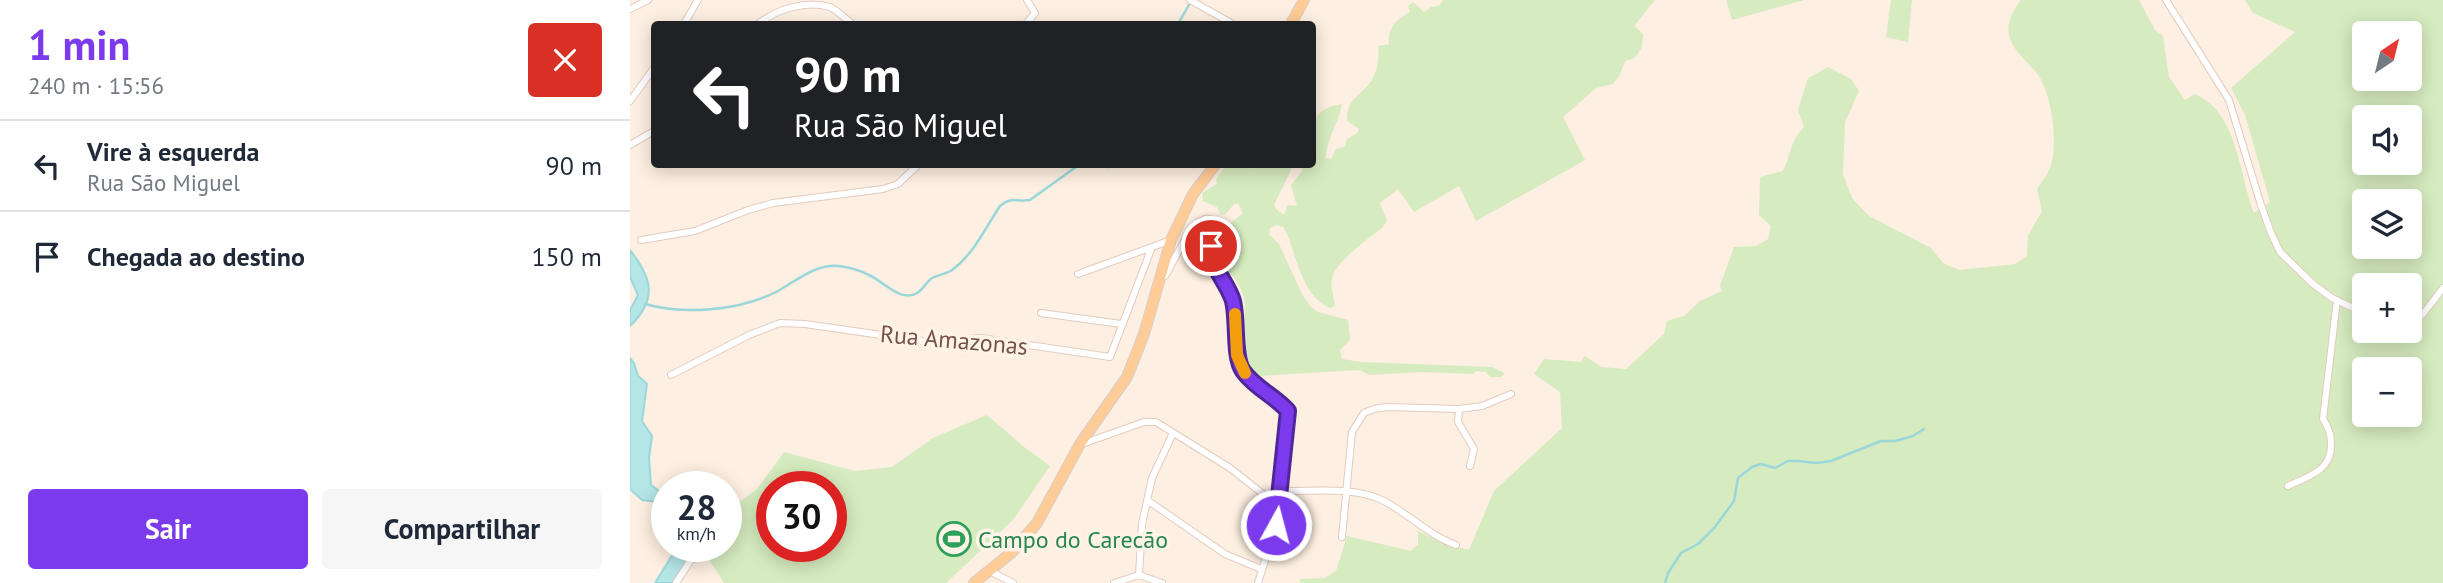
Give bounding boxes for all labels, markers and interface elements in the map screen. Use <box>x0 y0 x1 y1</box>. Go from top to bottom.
text: 1 min <box>28 17 130 72</box>
north arrow <box>2352 21 2422 91</box>
map controls <box>2352 21 2422 427</box>
button: close <box>528 23 602 97</box>
text: 90 m <box>794 42 901 106</box>
icon: left <box>679 49 770 140</box>
text: 240 m · 15:56 <box>28 71 164 100</box>
text: Rua São Miguel <box>794 104 1007 146</box>
button: sound <box>2352 105 2422 175</box>
text: Vire à esquerda <box>87 135 259 168</box>
icon: left <box>28 147 66 185</box>
text: 90 m <box>546 149 602 182</box>
text: Rua São Miguel <box>87 168 240 197</box>
button: layers <box>2352 189 2422 259</box>
pin <box>1181 216 1241 276</box>
icon: arrive <box>1192 227 1230 265</box>
icon: arrive <box>28 238 66 276</box>
text: Chegada ao destino <box>87 240 305 273</box>
text: 150 m <box>531 240 602 273</box>
button: + <box>2352 273 2422 343</box>
street label: Rua Amazonas <box>879 318 1029 362</box>
button: − <box>2352 357 2422 427</box>
speed limit sign: 30 <box>756 471 847 562</box>
text: 28 <box>677 484 716 530</box>
position arrow <box>1239 488 1313 562</box>
button: Sair <box>28 489 308 569</box>
button: Compartilhar <box>322 489 602 569</box>
sports icon: Campo do Carecão <box>935 520 973 558</box>
text: km/h <box>677 522 716 545</box>
place label: Campo do Carecão <box>978 524 1168 555</box>

